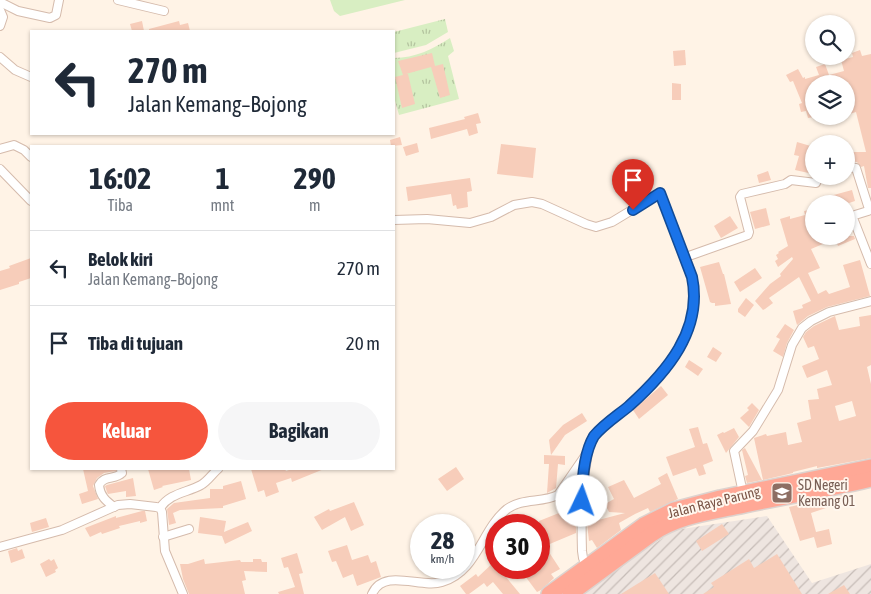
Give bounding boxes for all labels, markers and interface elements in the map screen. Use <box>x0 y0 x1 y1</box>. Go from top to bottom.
map controls <box>805 15 855 245</box>
button: search <box>805 15 855 65</box>
icon: left <box>45 50 110 115</box>
text: 270 m <box>128 50 207 90</box>
button: layers <box>805 75 855 125</box>
text: Jalan Kemang–Bojong <box>128 91 307 117</box>
button: + <box>805 135 855 185</box>
pin <box>612 159 654 210</box>
text: 16:02 <box>89 161 151 195</box>
text: 1 <box>215 161 230 195</box>
text: 290 <box>294 161 336 195</box>
icon: arrive <box>619 166 647 194</box>
button: − <box>805 195 855 245</box>
text: Tiba <box>108 196 133 214</box>
text: mnt <box>211 196 234 214</box>
text: m <box>309 196 320 214</box>
text: Belok kiri <box>88 248 153 270</box>
icon: left <box>45 254 73 282</box>
text: 270 m <box>337 257 380 279</box>
text: Jalan Kemang–Bojong <box>88 270 218 288</box>
icon: arrive <box>45 329 73 357</box>
text: Tiba di tujuan <box>88 332 183 354</box>
text: 20 m <box>346 332 380 354</box>
button: Keluar <box>45 402 208 460</box>
button: Bagikan <box>218 402 380 460</box>
position arrow <box>555 474 607 526</box>
place label: SD Negeri Kemang 01 <box>798 477 855 509</box>
school or university icon: SD Negeri Kemang 01 <box>770 481 794 505</box>
street label: Jalan Raya Parung <box>666 483 762 521</box>
speed limit sign: 30 <box>485 514 550 579</box>
text: 28 <box>431 526 454 554</box>
text: km/h <box>431 552 454 566</box>

